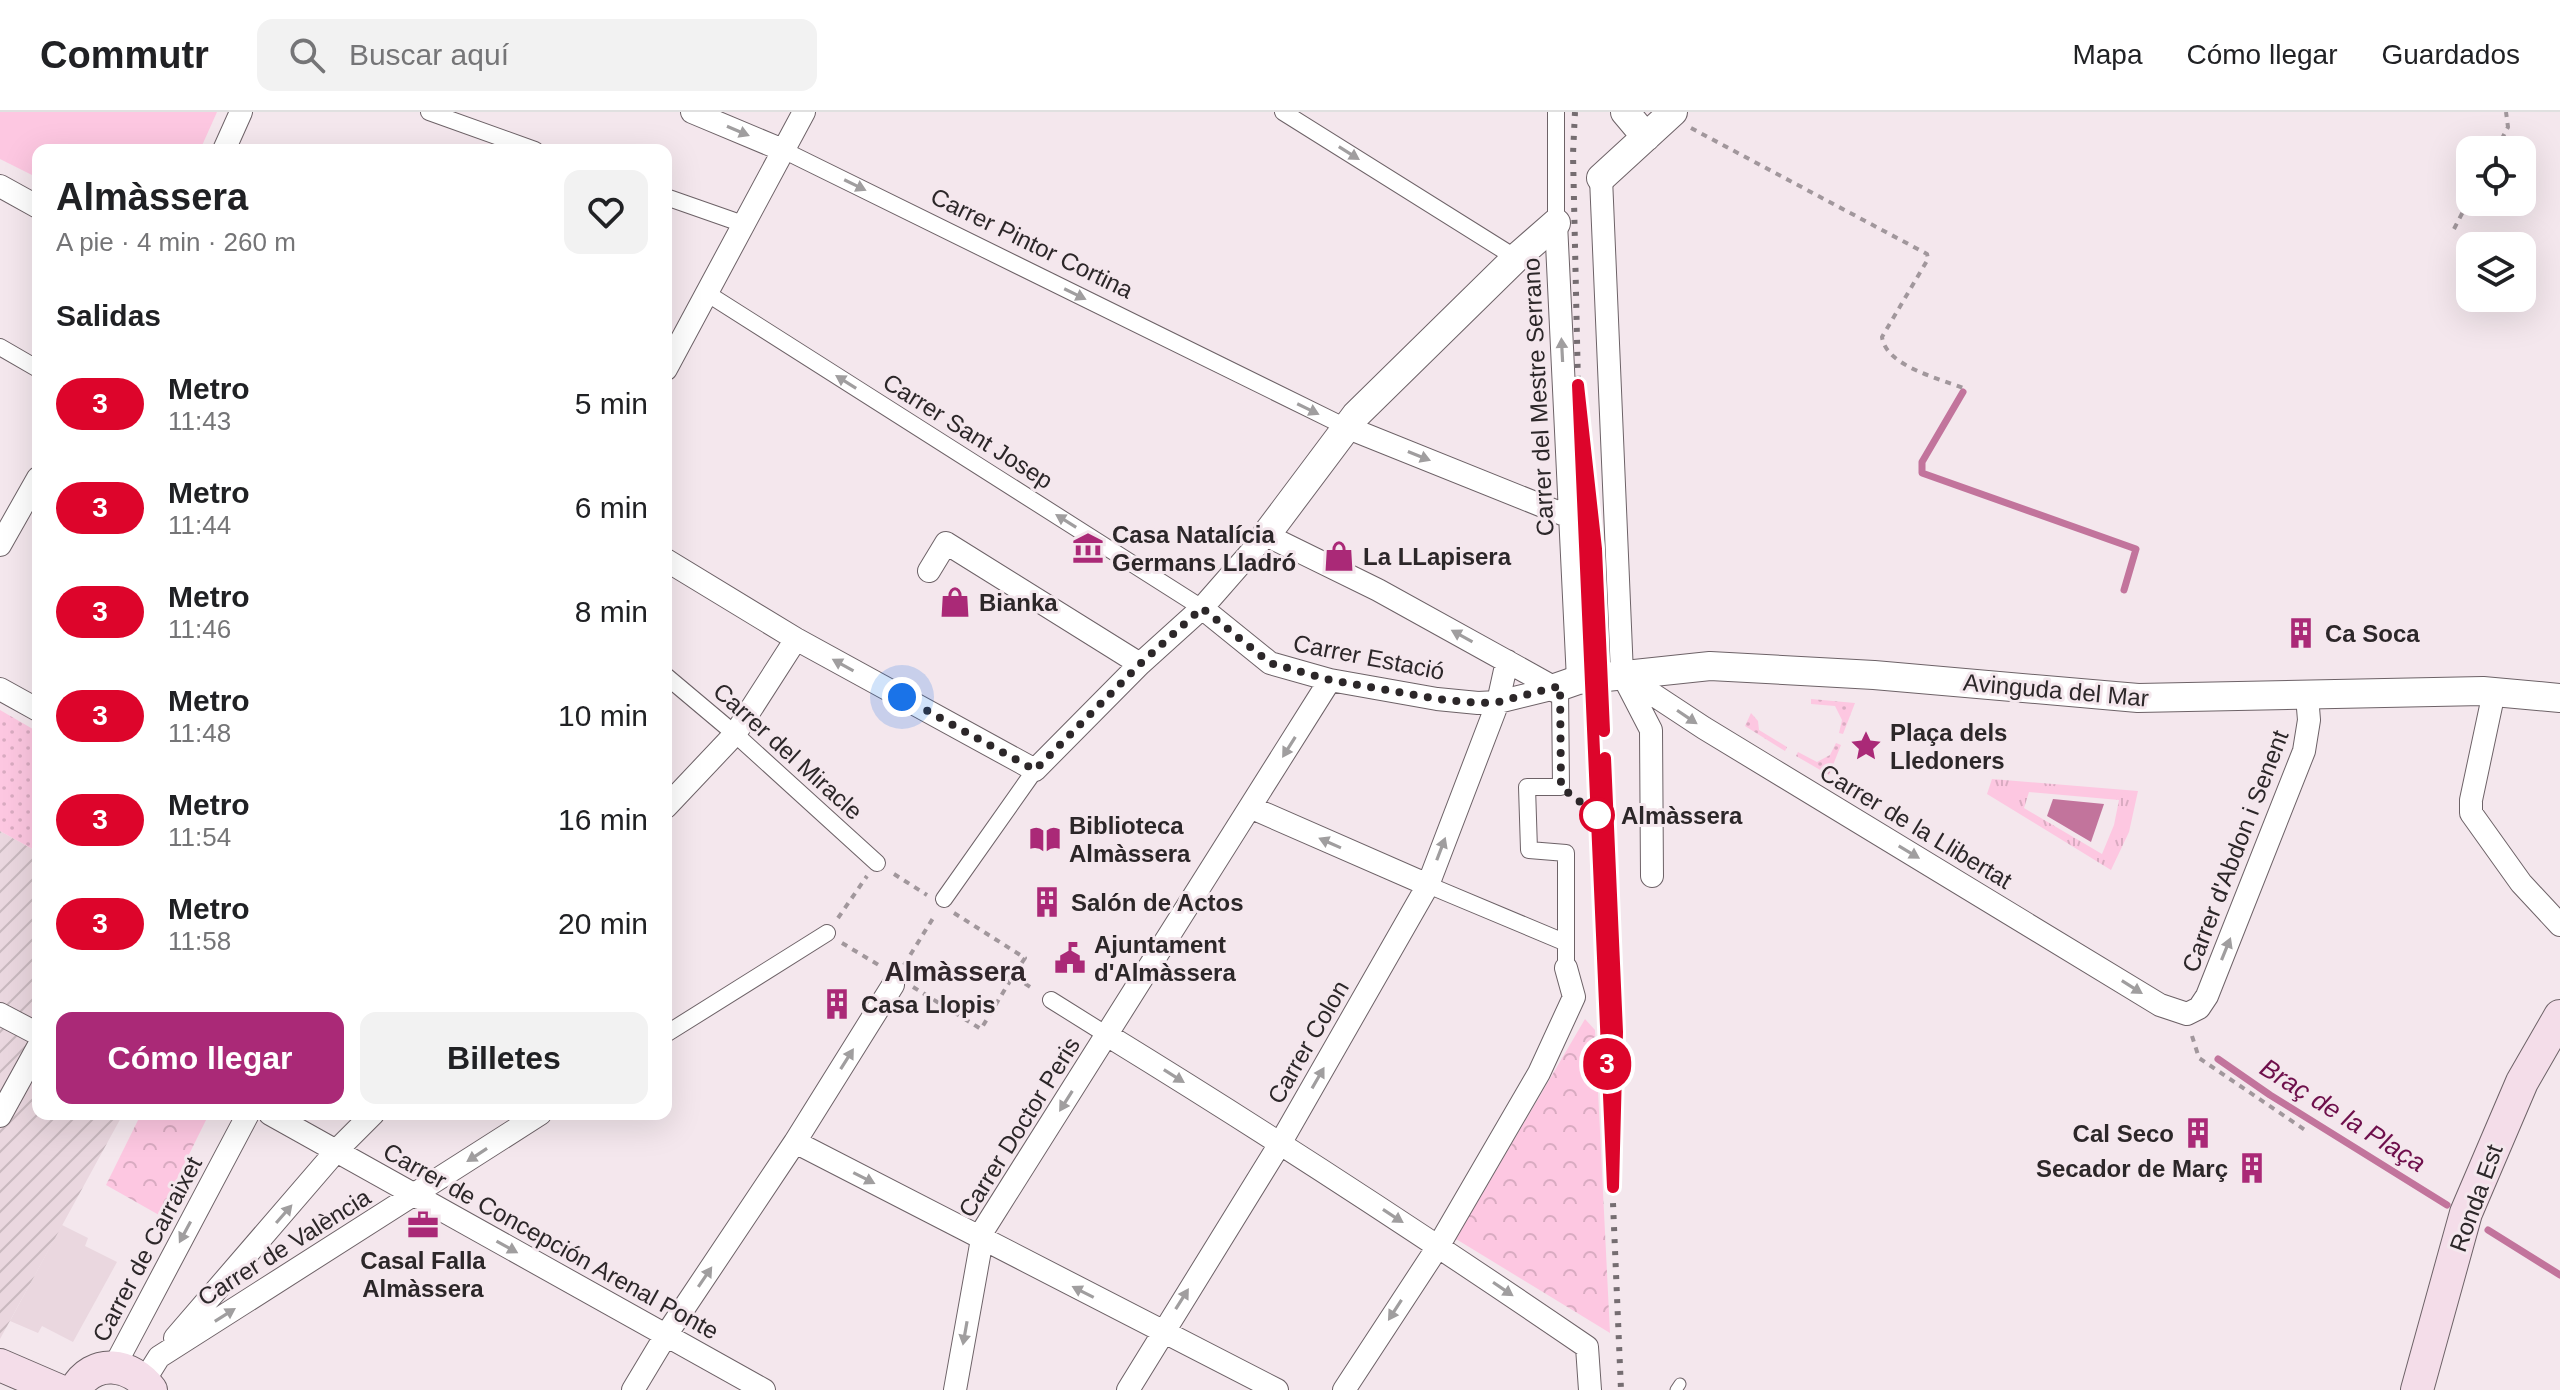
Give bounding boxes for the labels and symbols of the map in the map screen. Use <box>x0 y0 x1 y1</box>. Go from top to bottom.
one-way arrow <box>726 125 750 138</box>
one-way arrow <box>1338 146 1360 160</box>
one-way arrow <box>843 178 866 192</box>
street label: Carrer Pintor Cortina <box>927 182 1138 304</box>
street label: Carrer del Mestre Serrano <box>1517 257 1559 537</box>
one-way arrow <box>1064 287 1087 301</box>
one-way arrow <box>1555 337 1568 362</box>
street label: Carrer Sant Josep <box>878 368 1058 494</box>
one-way arrow <box>835 375 857 389</box>
one-way arrow <box>1297 402 1320 416</box>
one-way arrow <box>1407 450 1431 463</box>
one-way arrow <box>1055 514 1076 529</box>
place label: Casa Natalícia Germans Lladró <box>1112 521 1296 576</box>
museum icon: Casa Natalícia Germans Lladró <box>1071 531 1105 565</box>
shop icon: La LLapisera <box>1322 539 1356 573</box>
place label: La LLapisera <box>1363 543 1512 570</box>
shop icon: Bianka <box>938 585 972 619</box>
place label: Bianka <box>979 589 1058 616</box>
building icon: Ca Soca <box>2284 616 2318 650</box>
place label: Ca Soca <box>2325 620 2420 647</box>
street label: Carrer Estació <box>1291 629 1447 685</box>
one-way arrow <box>1451 629 1473 643</box>
one-way arrow <box>832 659 854 673</box>
street label: Avinguda del Mar <box>1962 668 2150 712</box>
street label: Carrer del Miracle <box>708 677 868 825</box>
your location <box>882 677 922 717</box>
one-way arrow <box>1676 709 1698 724</box>
place label: Plaça dels Lledoners <box>1890 719 2007 774</box>
street label: Carrer d'Abdon i Senent <box>2176 726 2294 976</box>
place icon: Plaça dels Lledoners <box>1849 729 1883 763</box>
one-way arrow <box>1283 736 1297 758</box>
street label: Carrer de la Llibertat <box>1815 758 2017 894</box>
marker: Almàssera <box>1580 798 1614 832</box>
place label: Almàssera <box>1621 802 1743 829</box>
place label: Biblioteca Almàssera <box>1069 812 1191 867</box>
library icon: Biblioteca Almàssera <box>1028 822 1062 856</box>
one-way arrow <box>1319 836 1342 849</box>
one-way arrow <box>1435 837 1448 861</box>
one-way arrow <box>1898 845 1920 859</box>
building icon: Salón de Actos <box>1030 885 1064 919</box>
place label: Salón de Actos <box>1071 889 1243 916</box>
place label: Ajuntament d'Almàssera <box>1094 931 1236 986</box>
one-way arrow <box>2220 937 2233 961</box>
public building icon: Ajuntament d'Almàssera <box>1053 941 1087 975</box>
district label: Almàssera <box>884 956 1026 987</box>
street label: Carrer Colon <box>1262 976 1354 1108</box>
one-way arrow <box>2121 979 2142 994</box>
building icon: Casa Llopis <box>820 987 854 1021</box>
place label: Casa Llopis <box>861 991 996 1018</box>
street label: Carrer Doctor Peris <box>953 1032 1085 1222</box>
line badge: 3 <box>1581 1038 1633 1090</box>
one-way arrow <box>839 1048 853 1070</box>
water label: Braç de la Plaça <box>2255 1052 2431 1178</box>
one-way arrow <box>1311 1066 1325 1089</box>
one-way arrow <box>1163 1069 1185 1083</box>
one-way arrow <box>1059 1090 1073 1112</box>
building icon: Cal Seco <box>2181 1116 2215 1150</box>
place label: Cal Seco <box>2073 1120 2174 1147</box>
street label: Carrer de Concepción Arenal Ponte <box>379 1137 723 1345</box>
street label: Ronda Est <box>2444 1140 2508 1255</box>
one-way arrow <box>467 1147 488 1162</box>
building icon: Secador de Març <box>2235 1151 2269 1185</box>
street label: Carrer de Carraixet <box>87 1152 207 1346</box>
place label: Secador de Març <box>2036 1155 2228 1182</box>
one-way arrow <box>853 1171 875 1185</box>
street label: Carrer de València <box>193 1183 376 1311</box>
one-way arrow <box>275 1204 292 1224</box>
office icon: Casal Falla Almàssera <box>406 1208 440 1242</box>
one-way arrow <box>1382 1208 1404 1222</box>
one-way arrow <box>179 1221 192 1244</box>
one-way arrow <box>496 1240 518 1254</box>
place label: Casal Falla Almàssera <box>360 1247 486 1302</box>
one-way arrow <box>697 1266 712 1287</box>
one-way arrow <box>1492 1281 1513 1296</box>
one-way arrow <box>1071 1285 1094 1298</box>
one-way arrow <box>1175 1288 1189 1310</box>
one-way arrow <box>1389 1299 1403 1321</box>
one-way arrow <box>214 1309 236 1323</box>
one-way arrow <box>958 1321 971 1346</box>

